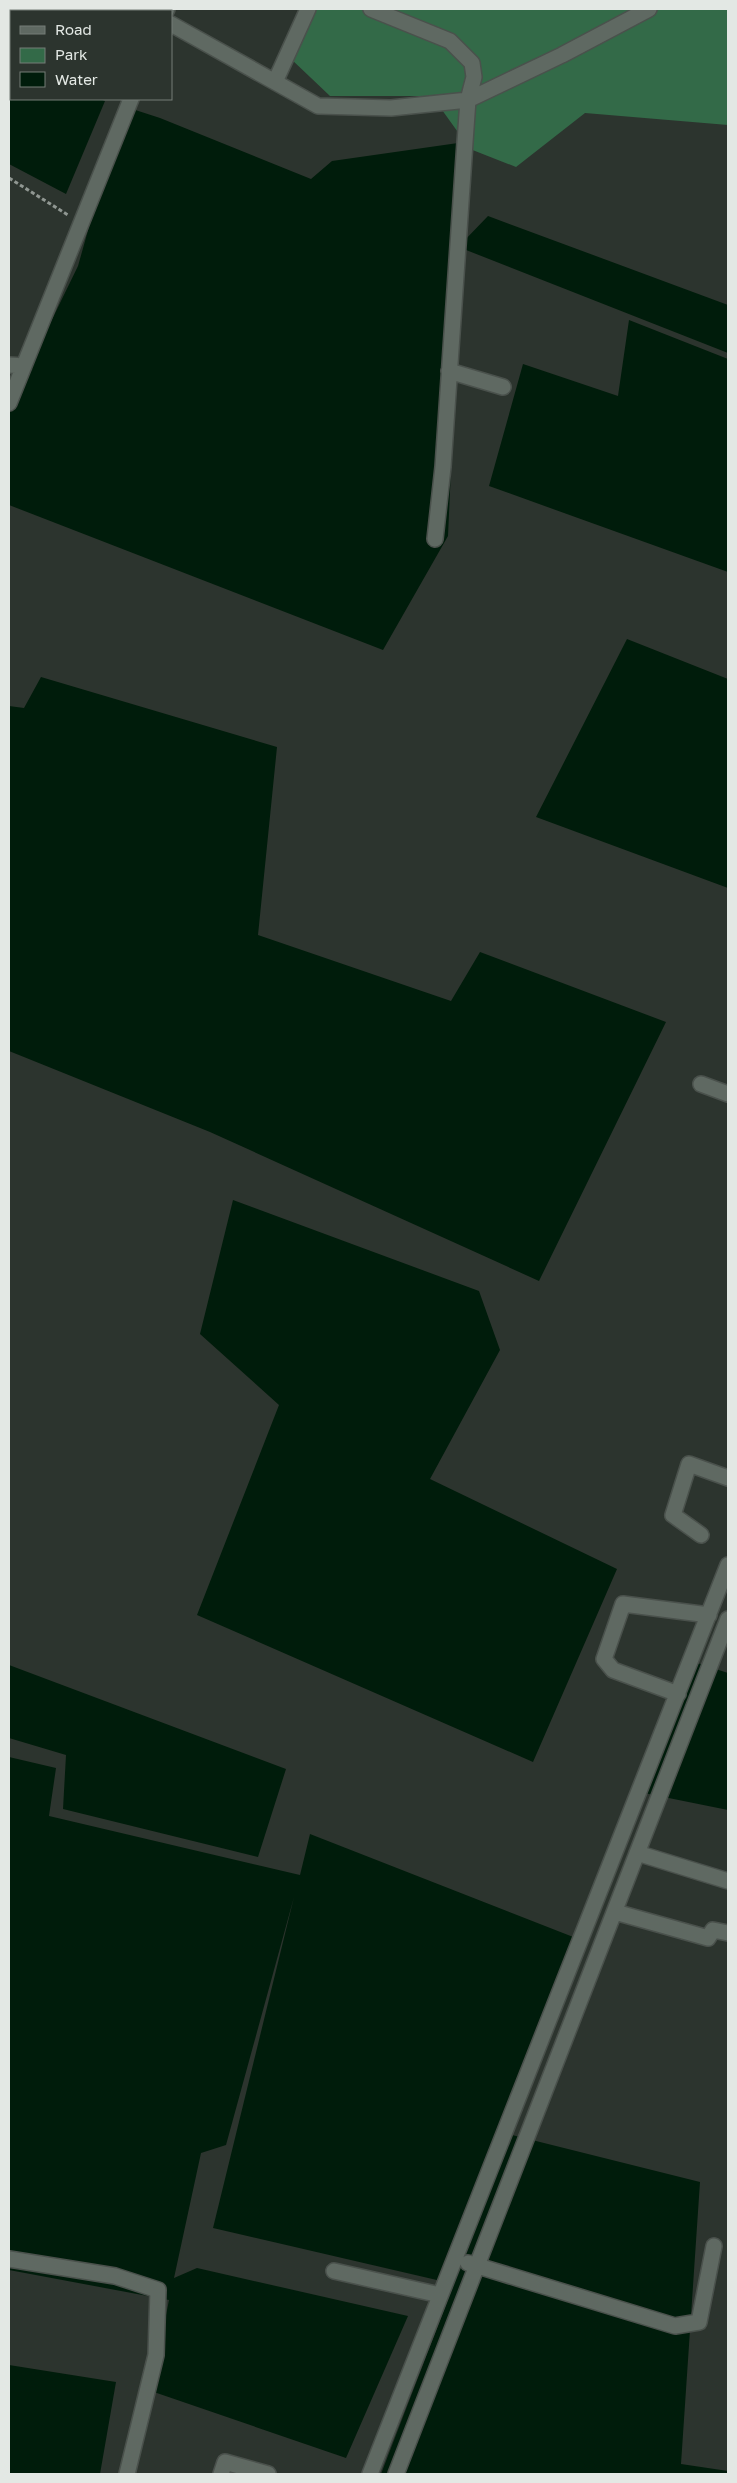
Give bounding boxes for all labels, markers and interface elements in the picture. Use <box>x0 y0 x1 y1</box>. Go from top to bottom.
legend <box>10 10 172 100</box>
text: Road <box>55 20 92 38</box>
text: Park <box>55 45 88 63</box>
text: Water <box>55 70 98 88</box>

